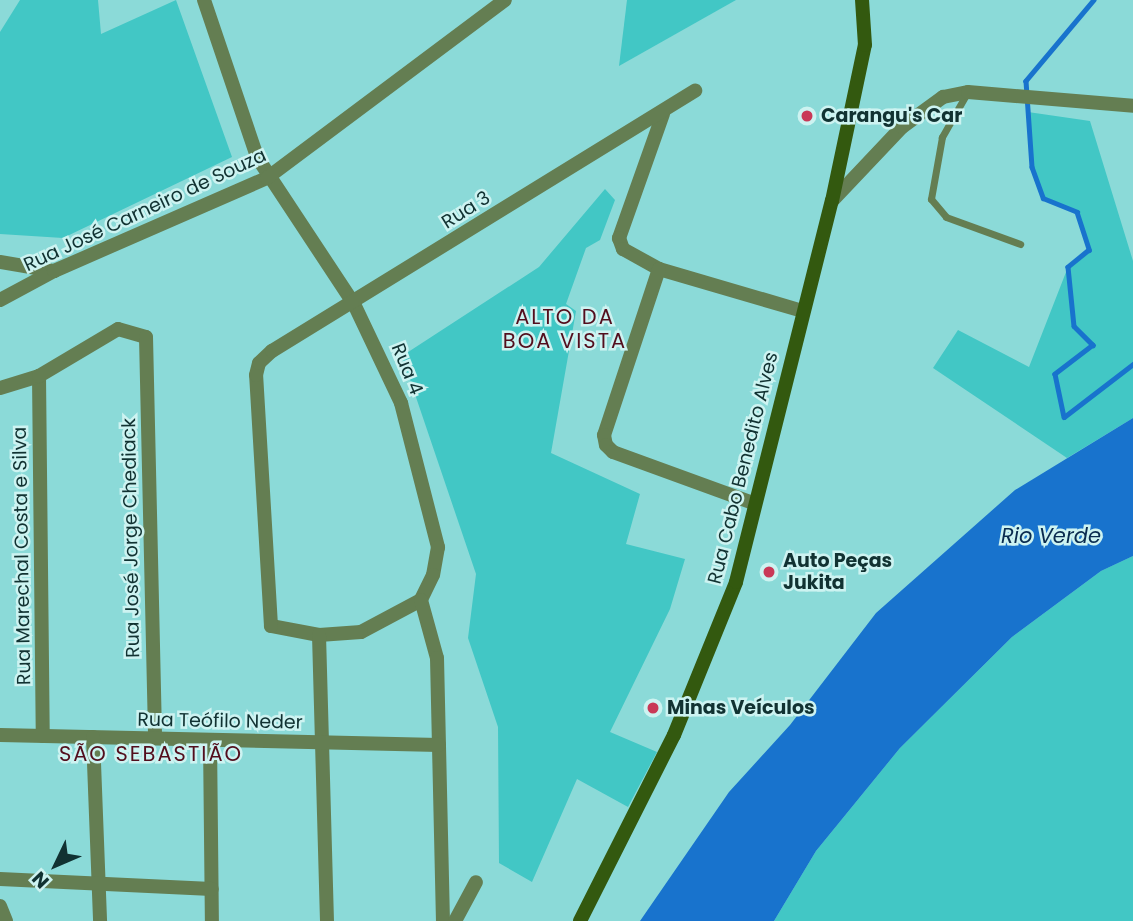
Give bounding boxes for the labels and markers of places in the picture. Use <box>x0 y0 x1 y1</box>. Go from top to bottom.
place label: Carangu's Car <box>821 105 962 127</box>
marker: Carangu's Car <box>799 108 815 124</box>
place label: Auto Peças Jukita <box>783 550 892 594</box>
marker: Auto Peças Jukita <box>761 564 777 580</box>
place label: Minas Veículos <box>667 697 815 719</box>
marker: Minas Veículos <box>645 700 661 716</box>

